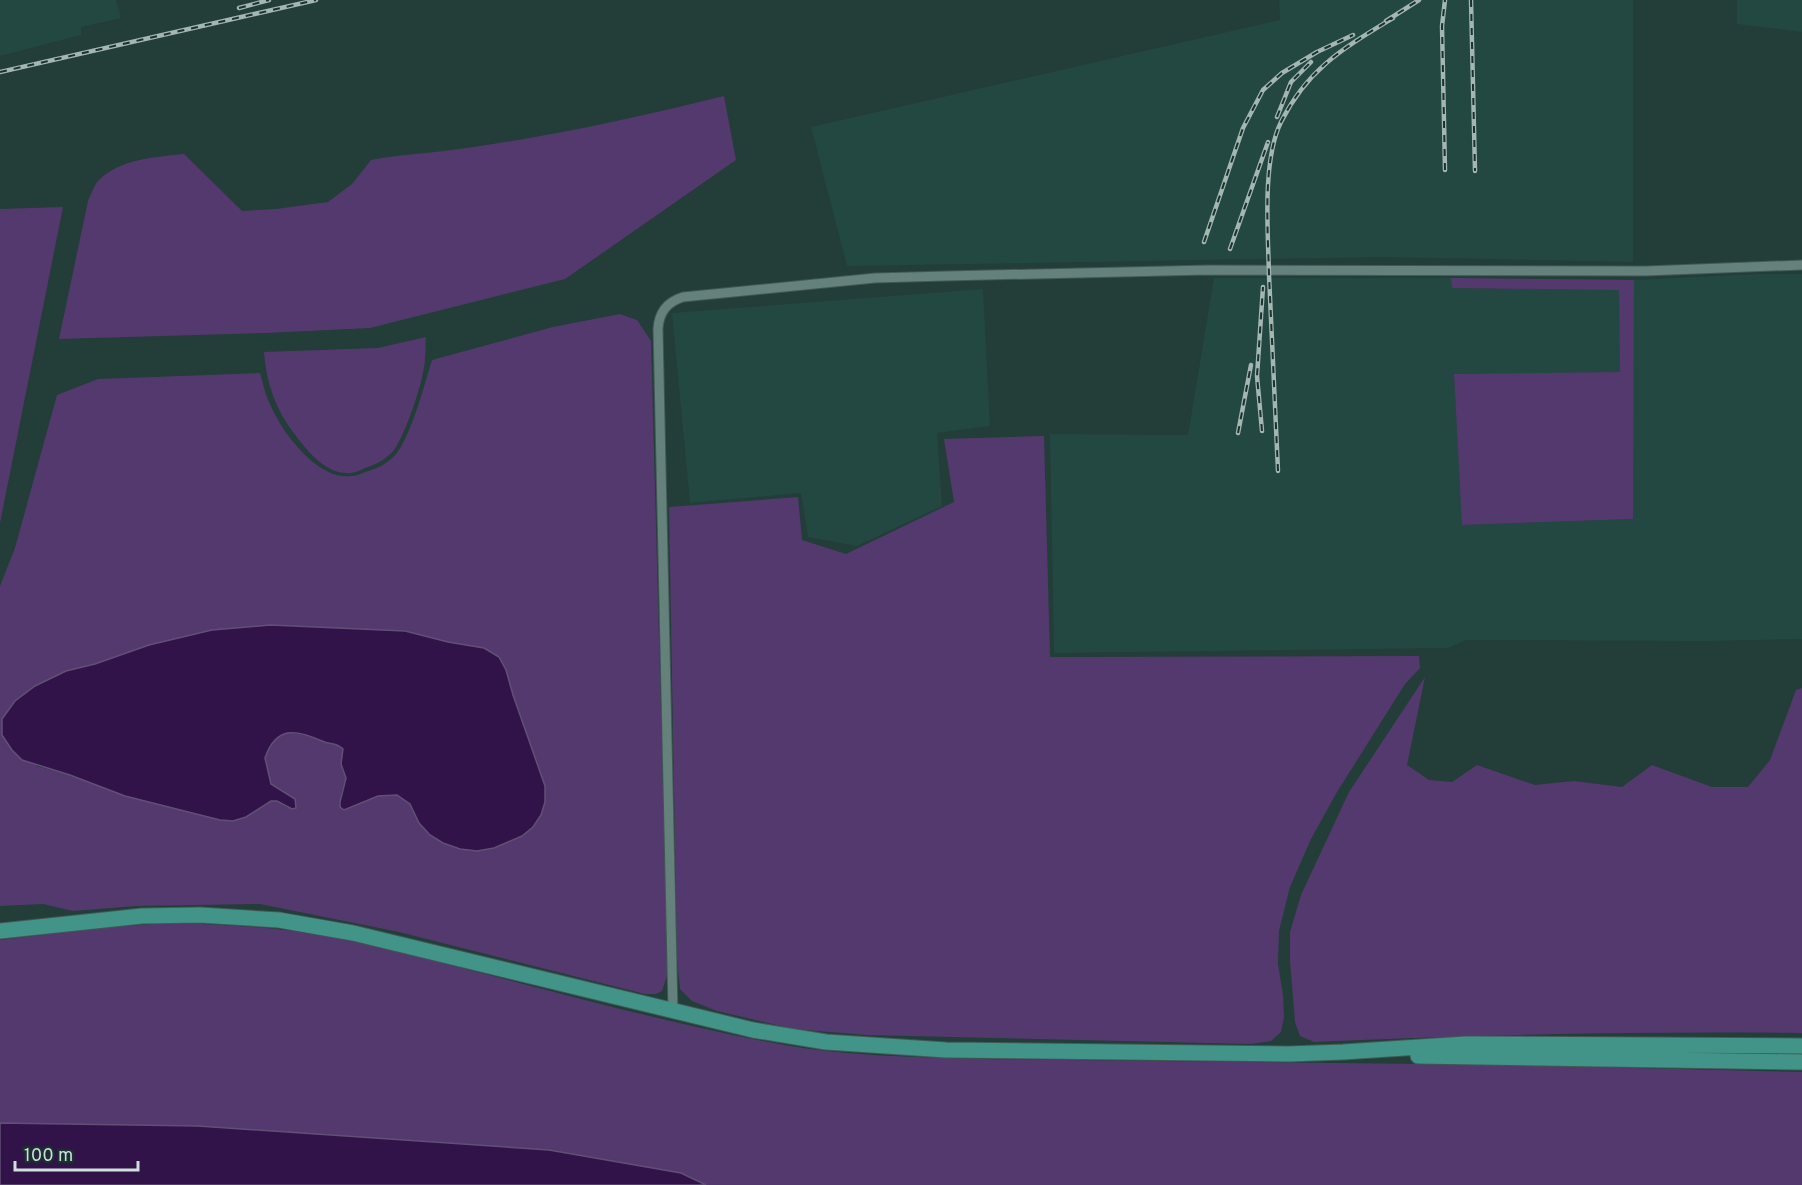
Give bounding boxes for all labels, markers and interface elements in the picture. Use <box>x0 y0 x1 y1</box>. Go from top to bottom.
scale bar <box>15 1134 138 1172</box>
text: 100 m <box>24 1145 73 1168</box>

